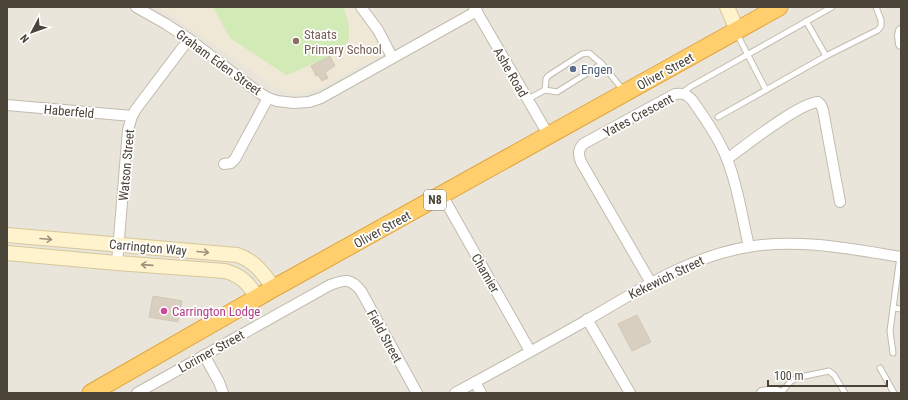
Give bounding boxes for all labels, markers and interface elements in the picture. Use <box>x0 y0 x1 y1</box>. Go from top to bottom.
north arrow <box>12 12 52 52</box>
street label: Graham Eden Street <box>173 26 264 98</box>
place label: Staats Primary School <box>304 27 382 57</box>
text: N <box>18 31 32 45</box>
marker: Staats Primary School <box>291 36 301 46</box>
street label: Ashe Road <box>490 45 531 100</box>
street label: Oliver Street <box>634 50 696 93</box>
place label: Engen <box>581 62 613 77</box>
marker: Engen <box>568 64 578 74</box>
street label: Yates Crescent <box>601 91 676 140</box>
street label: Haberfeld <box>43 102 95 121</box>
street label: Watson Street <box>116 128 137 202</box>
road number: N8 <box>424 190 446 210</box>
street label: Oliver Street <box>351 208 413 251</box>
one-way arrow <box>39 235 52 242</box>
street label: Carrington Way <box>108 237 188 258</box>
one-way arrow <box>196 248 209 256</box>
street label: Chamier <box>468 251 503 296</box>
street label: Kekewich Street <box>626 253 706 302</box>
one-way arrow <box>141 261 154 268</box>
place label: Carrington Lodge <box>172 304 260 319</box>
marker: Carrington Lodge <box>159 306 169 316</box>
street label: Field Street <box>364 307 405 365</box>
street label: Lorimer Street <box>176 327 247 376</box>
scale bar <box>768 362 887 388</box>
text: 100 m <box>774 369 804 383</box>

